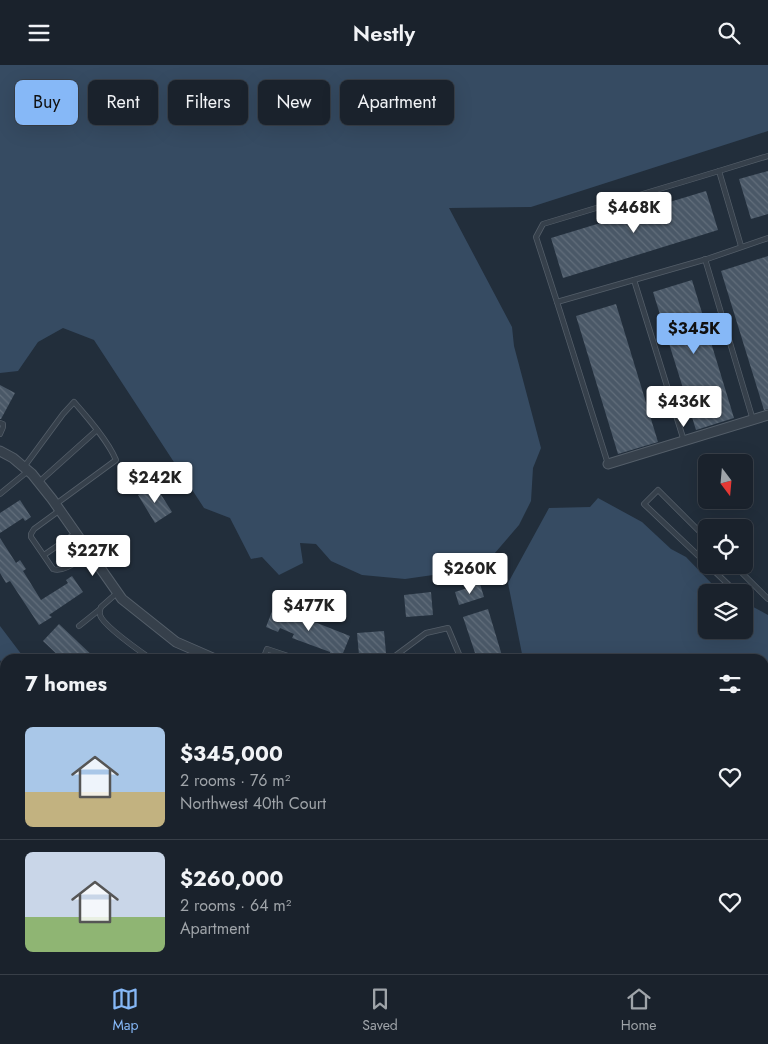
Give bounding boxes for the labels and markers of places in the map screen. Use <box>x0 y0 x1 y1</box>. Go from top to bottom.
pin: $468K <box>599 191 669 234</box>
pin: $345K <box>659 313 729 355</box>
pin: $436K <box>649 385 719 428</box>
pin: $242K <box>120 461 190 504</box>
pin: $227K <box>58 535 128 577</box>
pin: $260K <box>435 553 505 595</box>
pin: $477K <box>274 589 344 632</box>

